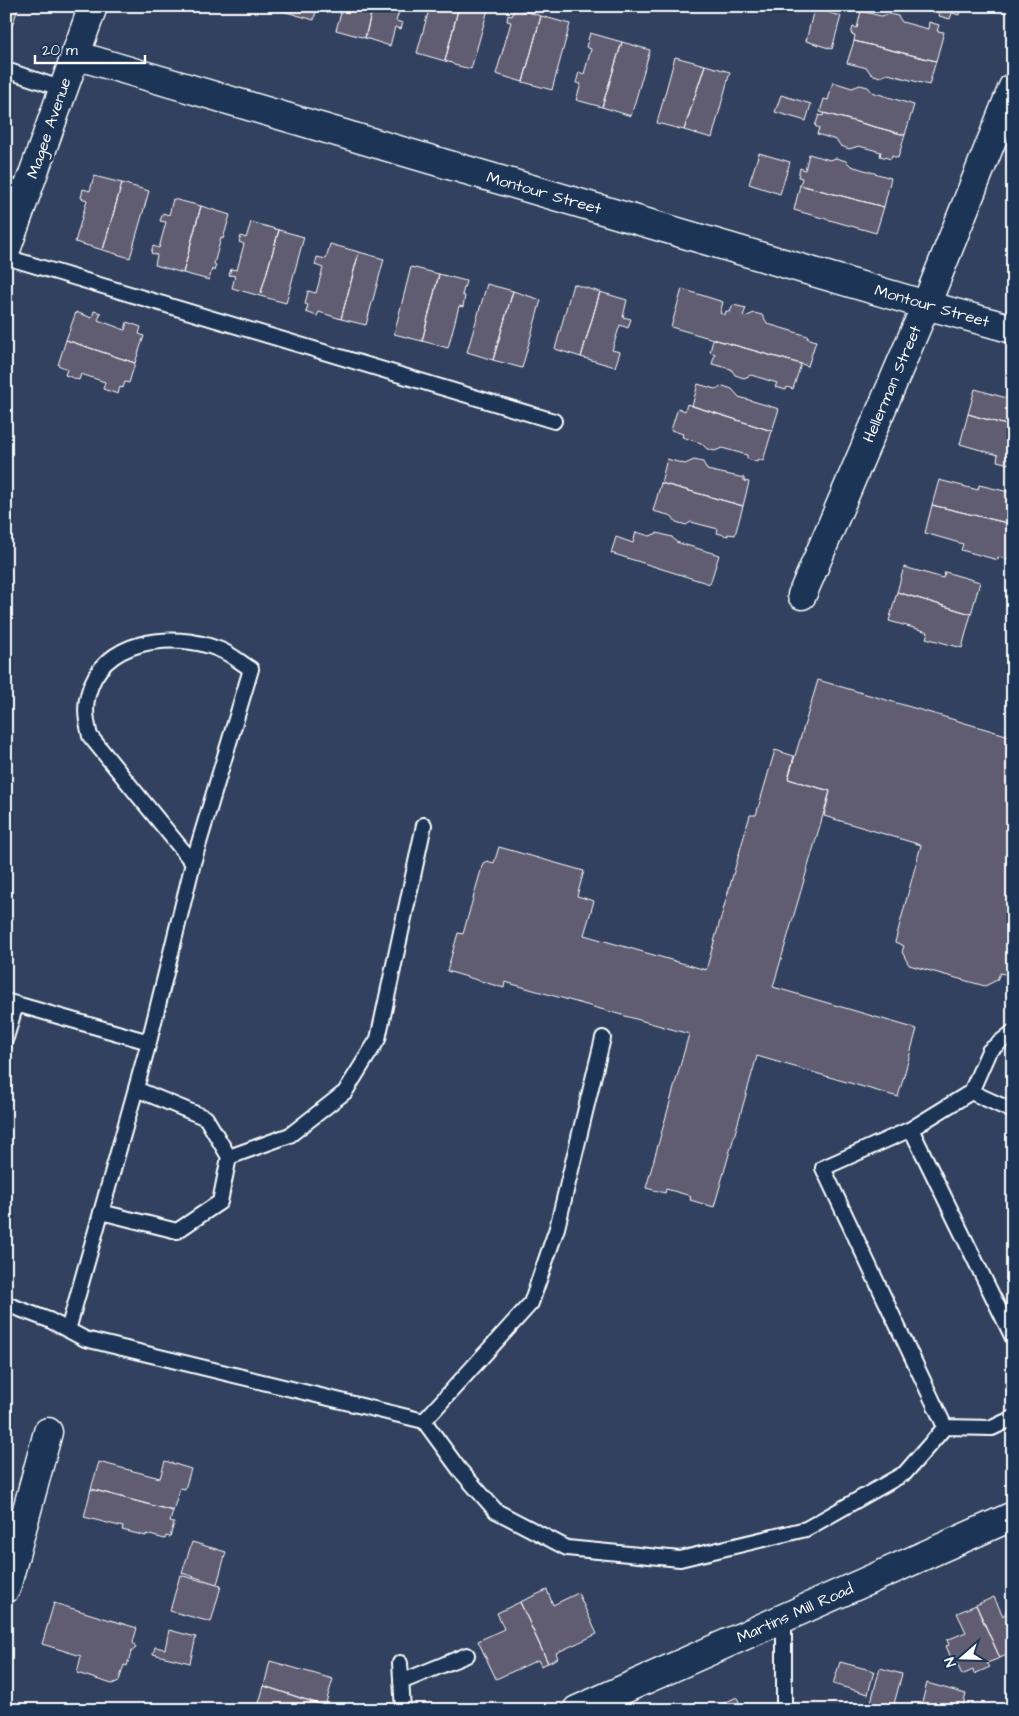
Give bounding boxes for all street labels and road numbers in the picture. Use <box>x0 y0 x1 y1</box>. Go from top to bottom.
street label: Magee Avenue <box>21 74 78 182</box>
street label: Montour Street <box>484 166 604 220</box>
street label: Montour Street <box>872 279 992 333</box>
street label: Hellerman Street <box>857 322 927 446</box>
street label: Martins Mill Road <box>733 1577 857 1649</box>

